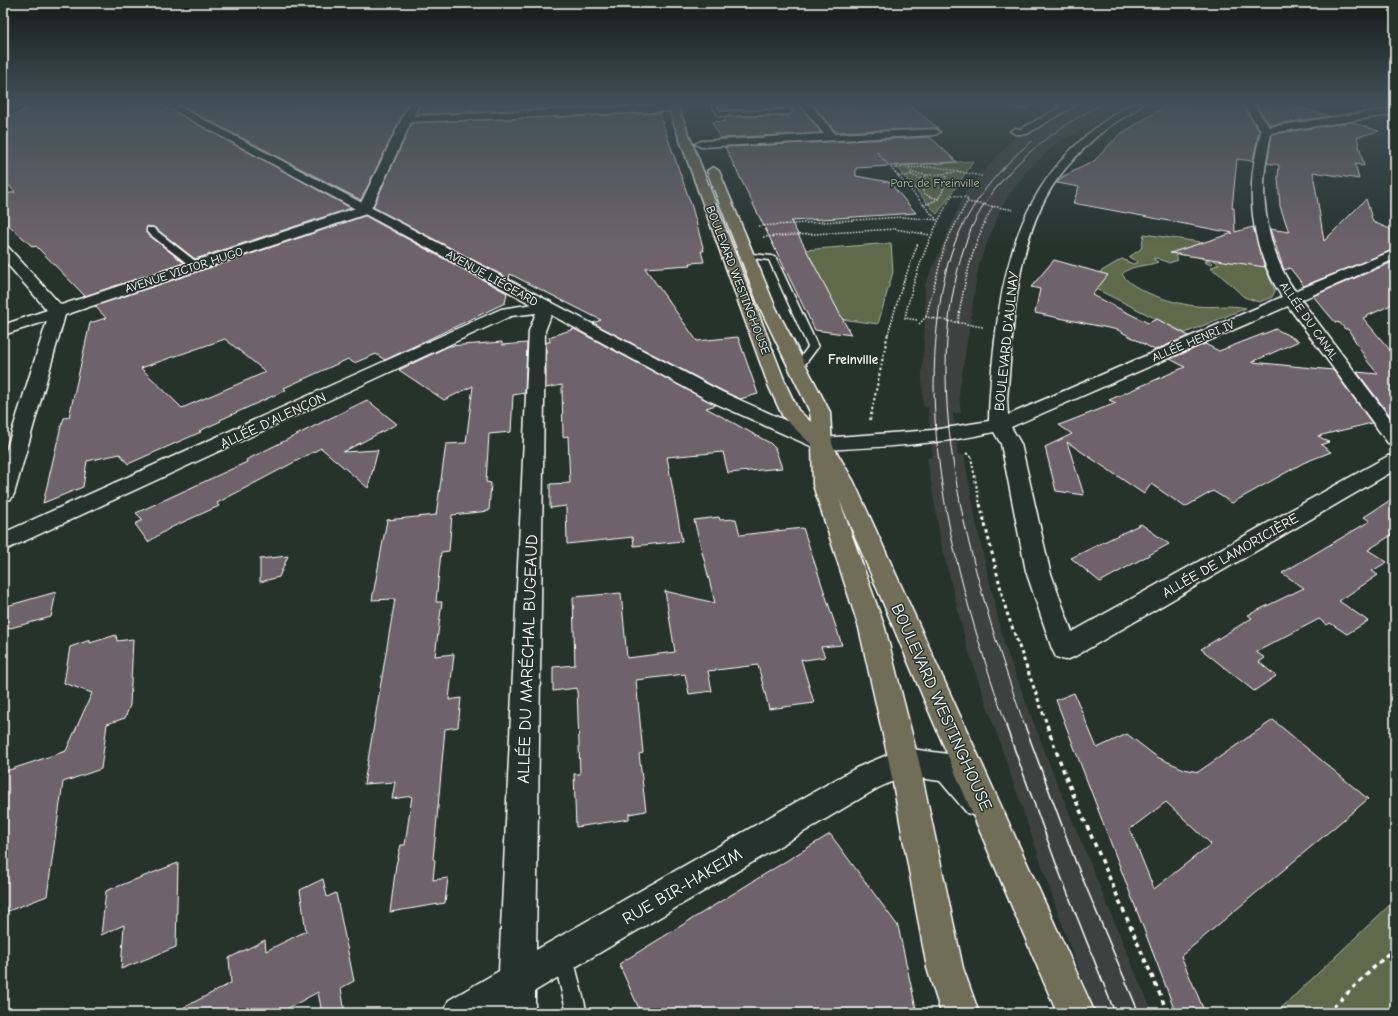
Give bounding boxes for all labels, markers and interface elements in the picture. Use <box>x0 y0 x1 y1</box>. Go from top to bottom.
park label: Parc de Freinville <box>891 176 979 190</box>
street label: BOULEVARD WESTINGHOUSE <box>703 204 773 356</box>
street label: AVENUE VICTOR HUGO <box>123 244 245 296</box>
street label: AVENUE LIÉGEARD <box>444 247 540 309</box>
street label: BOULEVARD D'AULNAY <box>991 270 1022 412</box>
street label: ALLÉE DU CANAL <box>1277 279 1341 363</box>
street label: ALLÉE HENRI IV <box>1150 317 1237 365</box>
district label: Freinville <box>828 352 879 367</box>
street label: ALLÉE D'ALENÇON <box>218 388 329 452</box>
street label: ALLÉE DE LAMORICIÈRE <box>1159 510 1301 601</box>
street label: ALLÉE DU MARÉCHAL BUGEAUD <box>512 534 541 784</box>
street label: BOULEVARD WESTINGHOUSE <box>887 601 996 814</box>
street label: RUE BIR-HAKEIM <box>619 844 745 928</box>

